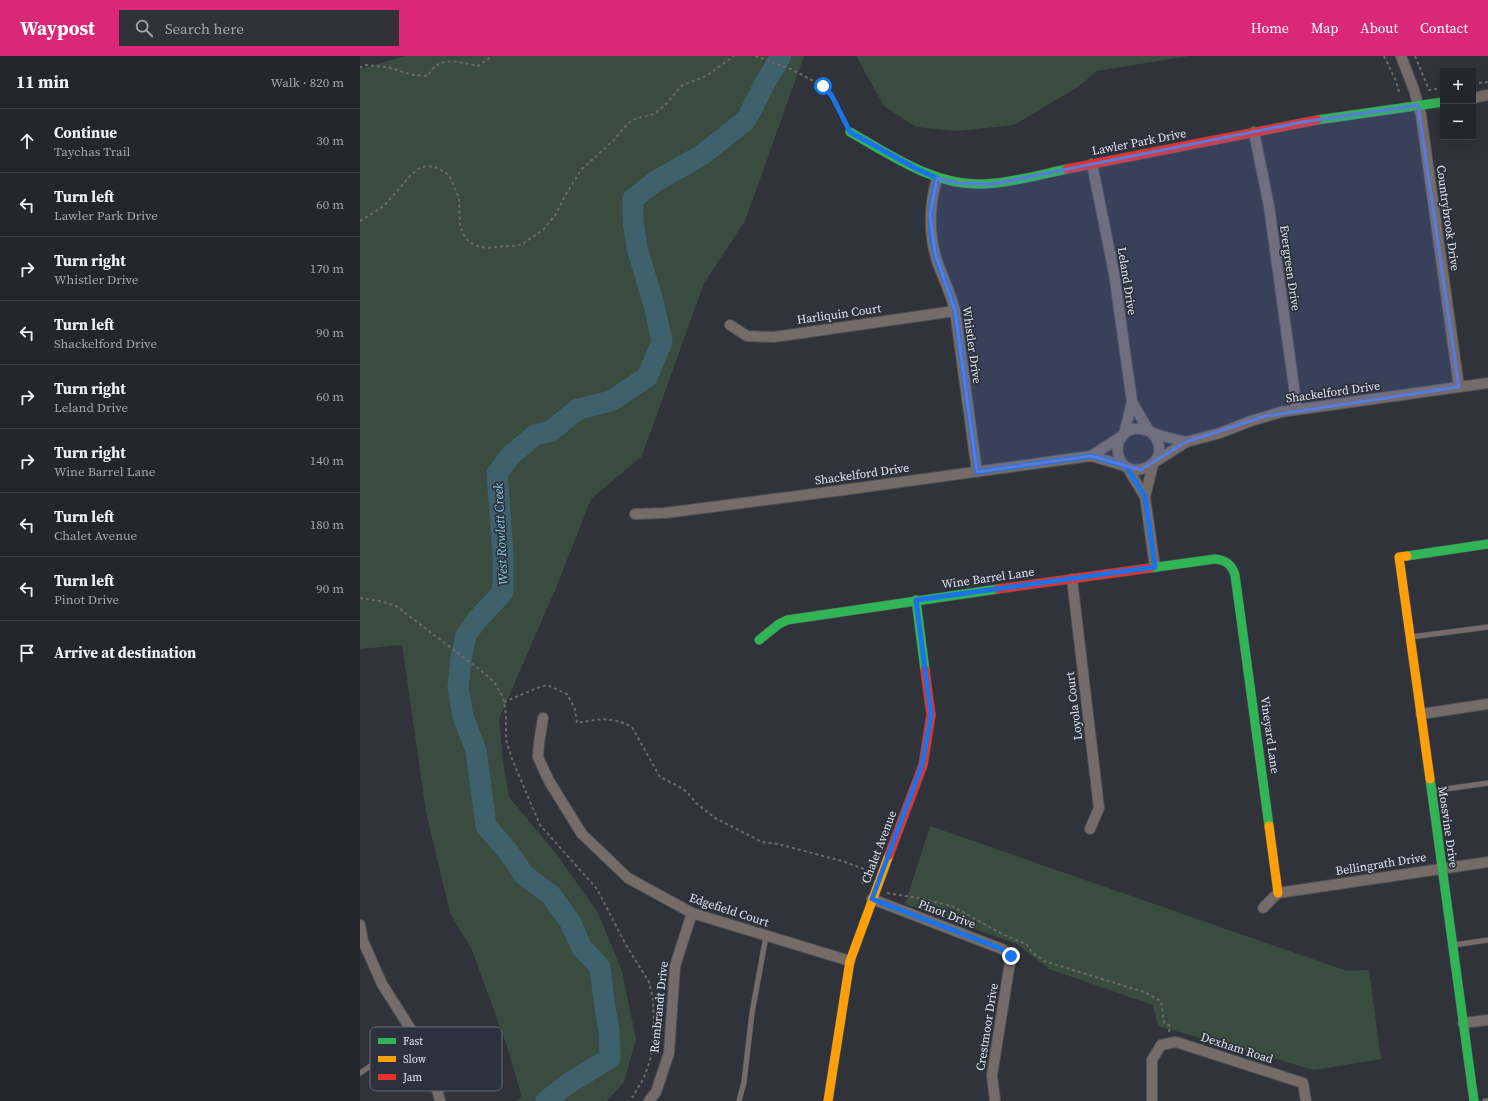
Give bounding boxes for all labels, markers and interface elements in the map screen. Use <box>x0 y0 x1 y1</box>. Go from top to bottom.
search box <box>119 10 399 46</box>
text: Waypost <box>20 15 95 41</box>
icon: search <box>133 17 155 39</box>
text: Search here <box>165 18 244 39</box>
text: Home <box>1251 18 1289 38</box>
text: Map <box>1311 18 1338 38</box>
text: About <box>1360 18 1398 38</box>
text: Contact <box>1420 18 1468 38</box>
map controls <box>1440 68 1476 140</box>
button: + <box>1440 68 1476 104</box>
text: 11 min <box>16 70 69 94</box>
text: Walk · 820 m <box>271 74 344 91</box>
route start <box>814 77 832 95</box>
button: − <box>1440 104 1476 140</box>
text: Continue <box>54 122 117 143</box>
street label: Lawler Park Drive <box>1090 125 1188 159</box>
icon: ahead <box>16 130 38 152</box>
text: 30 m <box>316 132 344 149</box>
text: Taychas Trail <box>54 143 130 160</box>
street label: Countrybrook Drive <box>1433 164 1463 272</box>
text: Turn left <box>54 186 114 207</box>
icon: left <box>16 194 38 216</box>
text: 60 m <box>316 196 344 213</box>
text: Lawler Park Drive <box>54 207 158 224</box>
street label: Evergreen Drive <box>1276 224 1304 312</box>
street label: Leland Drive <box>1114 246 1140 316</box>
text: Turn right <box>54 250 126 271</box>
icon: right <box>16 258 38 280</box>
text: 170 m <box>310 260 344 277</box>
text: Whistler Drive <box>54 271 138 288</box>
street label: Harliquin Court <box>796 300 882 328</box>
street label: Whistler Drive <box>959 305 985 385</box>
text: Turn left <box>54 314 114 335</box>
icon: left <box>16 322 38 344</box>
text: 90 m <box>316 324 344 341</box>
text: Shackelford Drive <box>54 335 157 352</box>
street label: Shackelford Drive <box>1285 377 1381 407</box>
text: Turn right <box>54 378 126 399</box>
icon: right <box>16 386 38 408</box>
text: 60 m <box>316 388 344 405</box>
text: Leland Drive <box>54 399 128 416</box>
text: Turn right <box>54 442 126 463</box>
icon: right <box>16 450 38 472</box>
text: 140 m <box>310 452 344 469</box>
street label: Shackelford Drive <box>814 459 910 489</box>
text: Wine Barrel Lane <box>54 463 155 480</box>
water label: West Rowlett Creek <box>489 482 512 585</box>
text: Turn left <box>54 506 114 527</box>
icon: left <box>16 514 38 536</box>
text: 180 m <box>310 516 344 533</box>
text: Chalet Avenue <box>54 527 137 544</box>
street label: Wine Barrel Lane <box>941 564 1035 592</box>
text: Turn left <box>54 570 114 591</box>
icon: left <box>16 578 38 600</box>
text: 90 m <box>316 580 344 597</box>
text: Pinot Drive <box>54 591 119 608</box>
icon: arrive <box>16 642 38 664</box>
text: Arrive at destination <box>54 642 196 663</box>
street label: Loyola Court <box>1062 671 1086 741</box>
street label: Vineyard Lane <box>1257 695 1283 775</box>
street label: Mossvine Drive <box>1434 785 1462 869</box>
street label: Chalet Avenue <box>858 808 900 886</box>
street label: Bellingrath Drive <box>1334 849 1428 879</box>
street label: Edgefield Court <box>687 890 771 930</box>
street label: Pinot Drive <box>916 896 978 932</box>
route end <box>1002 947 1020 965</box>
street label: Rembrandt Drive <box>646 960 672 1054</box>
street label: Crestmoor Drive <box>972 982 1002 1072</box>
legend <box>370 1027 502 1091</box>
street label: Dexham Road <box>1199 1029 1275 1067</box>
text: Fast <box>403 1034 423 1049</box>
text: Slow <box>403 1052 427 1067</box>
text: Jam <box>402 1070 422 1085</box>

